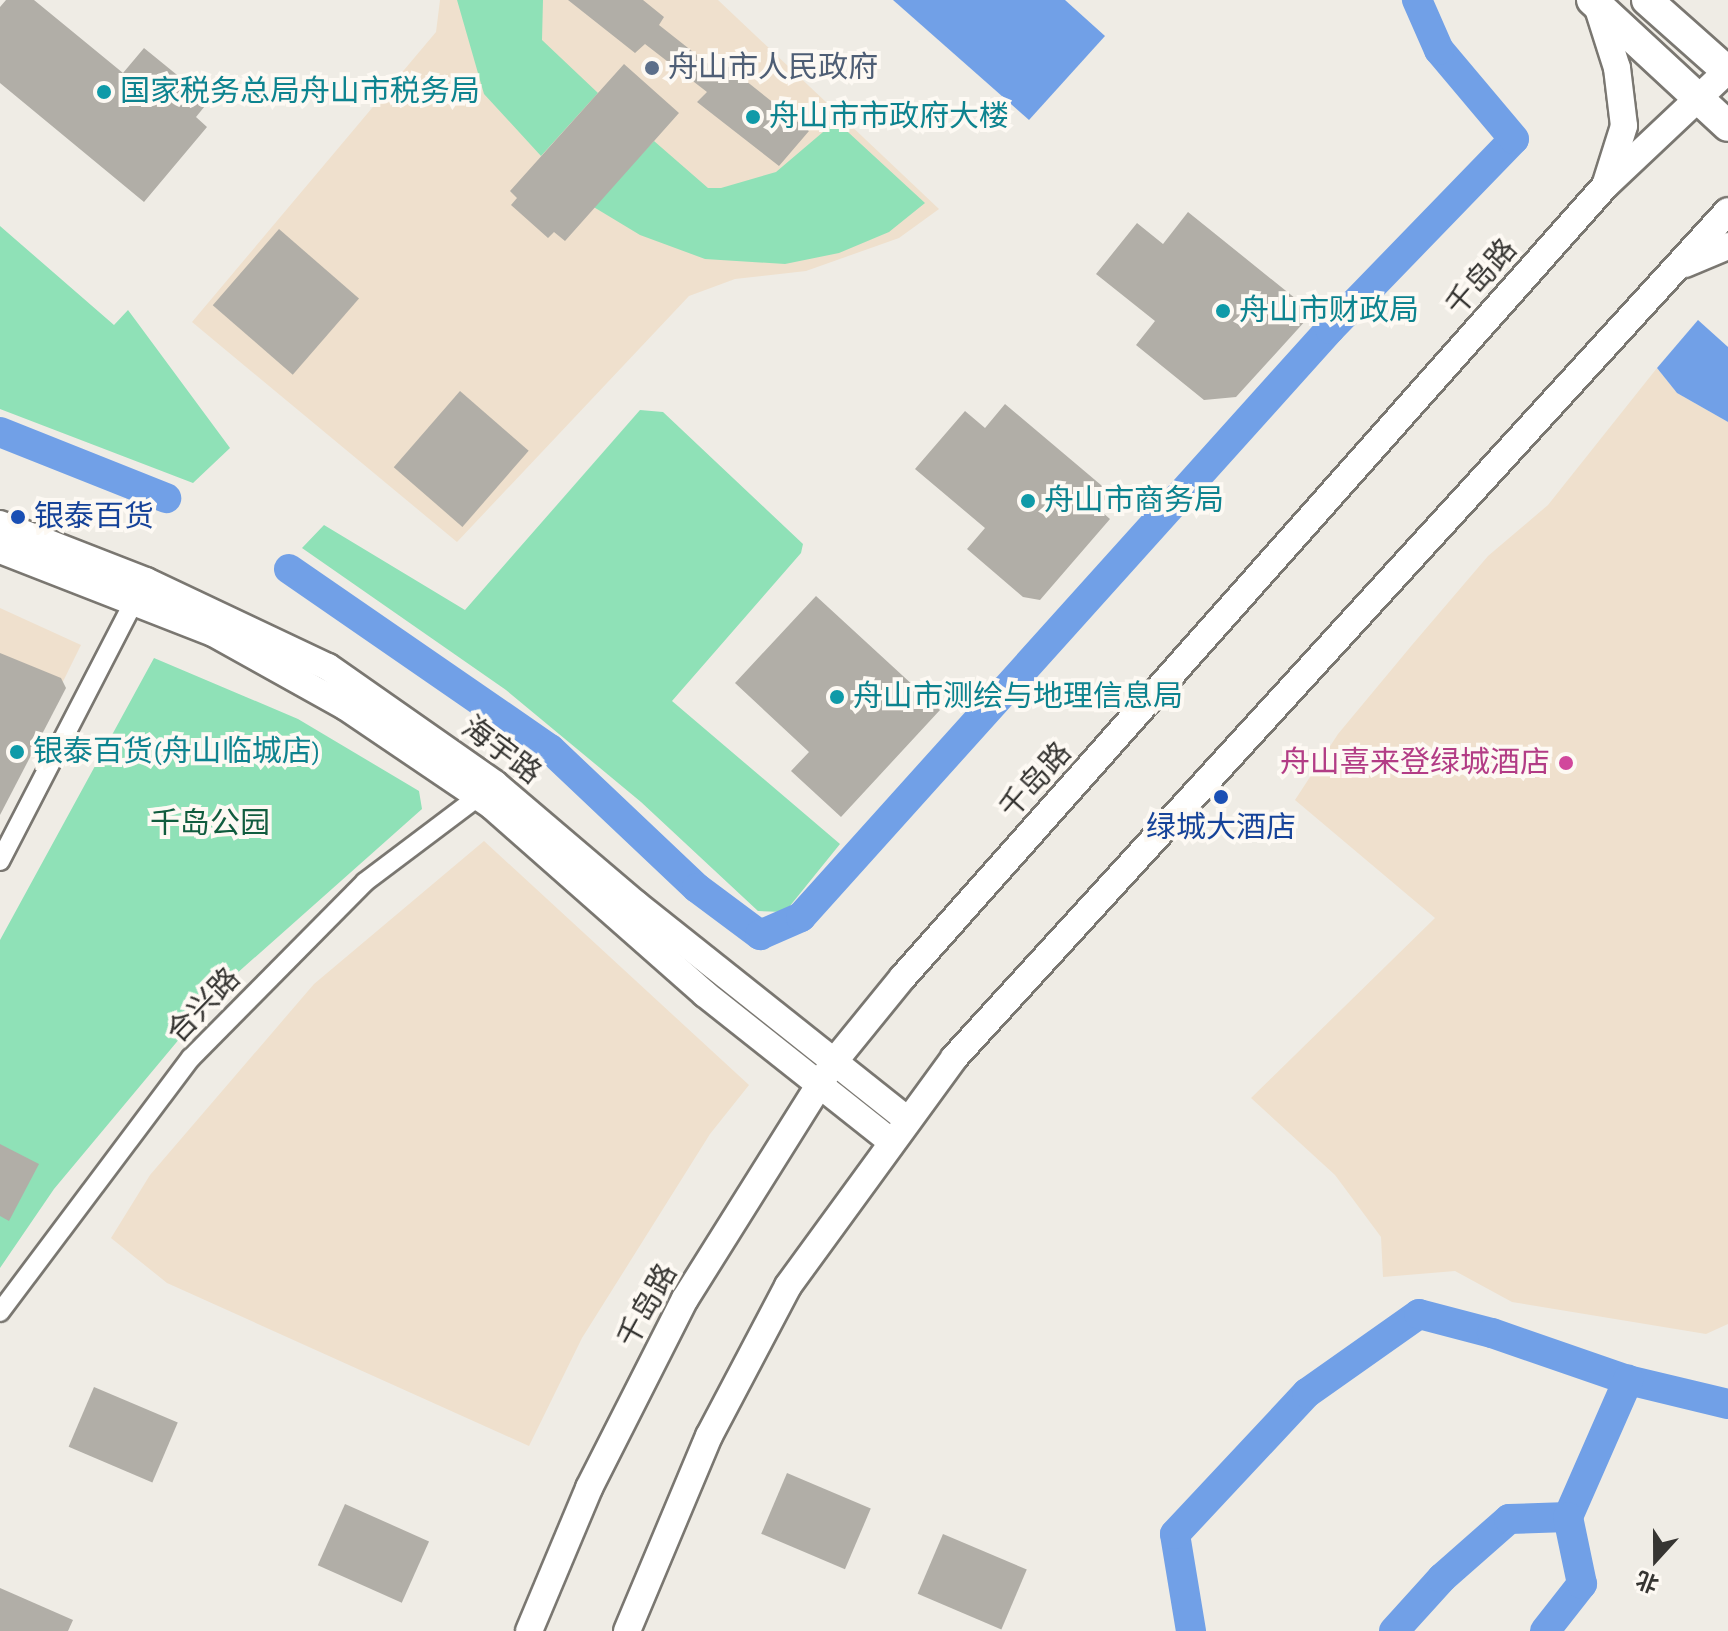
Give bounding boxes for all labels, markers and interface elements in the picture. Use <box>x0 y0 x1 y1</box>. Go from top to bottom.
place label: 舟山市人民政府 <box>668 50 878 86</box>
marker: 舟山市人民政府 <box>643 59 661 77</box>
place label: 国家税务总局舟山市税务局 <box>120 74 480 110</box>
marker: 国家税务总局舟山市税务局 <box>95 83 113 101</box>
place label: 舟山市市政府大楼 <box>769 99 1009 135</box>
marker: 舟山市市政府大楼 <box>744 108 762 126</box>
street label: 千岛路 <box>1439 232 1525 324</box>
place label: 舟山市财政局 <box>1239 293 1419 329</box>
marker: 舟山市财政局 <box>1214 302 1232 320</box>
place label: 舟山市商务局 <box>1044 483 1224 519</box>
marker: 舟山市商务局 <box>1019 492 1037 510</box>
place label: 银泰百货 <box>34 499 154 535</box>
marker: 银泰百货 <box>9 508 27 526</box>
place label: 舟山市测绘与地理信息局 <box>853 679 1183 715</box>
marker: 舟山市测绘与地理信息局 <box>828 688 846 706</box>
street label: 海宇路 <box>454 710 548 792</box>
place label: 银泰百货(舟山临城店) <box>33 734 321 770</box>
street label: 千岛路 <box>993 736 1079 826</box>
marker: 银泰百货(舟山临城店) <box>8 743 26 761</box>
place label: 舟山喜来登绿城酒店 <box>1280 745 1550 781</box>
marker: 舟山喜来登绿城酒店 <box>1557 754 1575 772</box>
marker: 绿城大酒店 <box>1212 788 1230 806</box>
park label: 千岛公园 <box>150 806 270 842</box>
place label: 绿城大酒店 <box>1146 810 1296 846</box>
street label: 合兴路 <box>160 961 248 1051</box>
street label: 千岛路 <box>610 1258 686 1354</box>
north arrow <box>1616 1519 1696 1599</box>
text: 北 <box>1633 1567 1662 1596</box>

